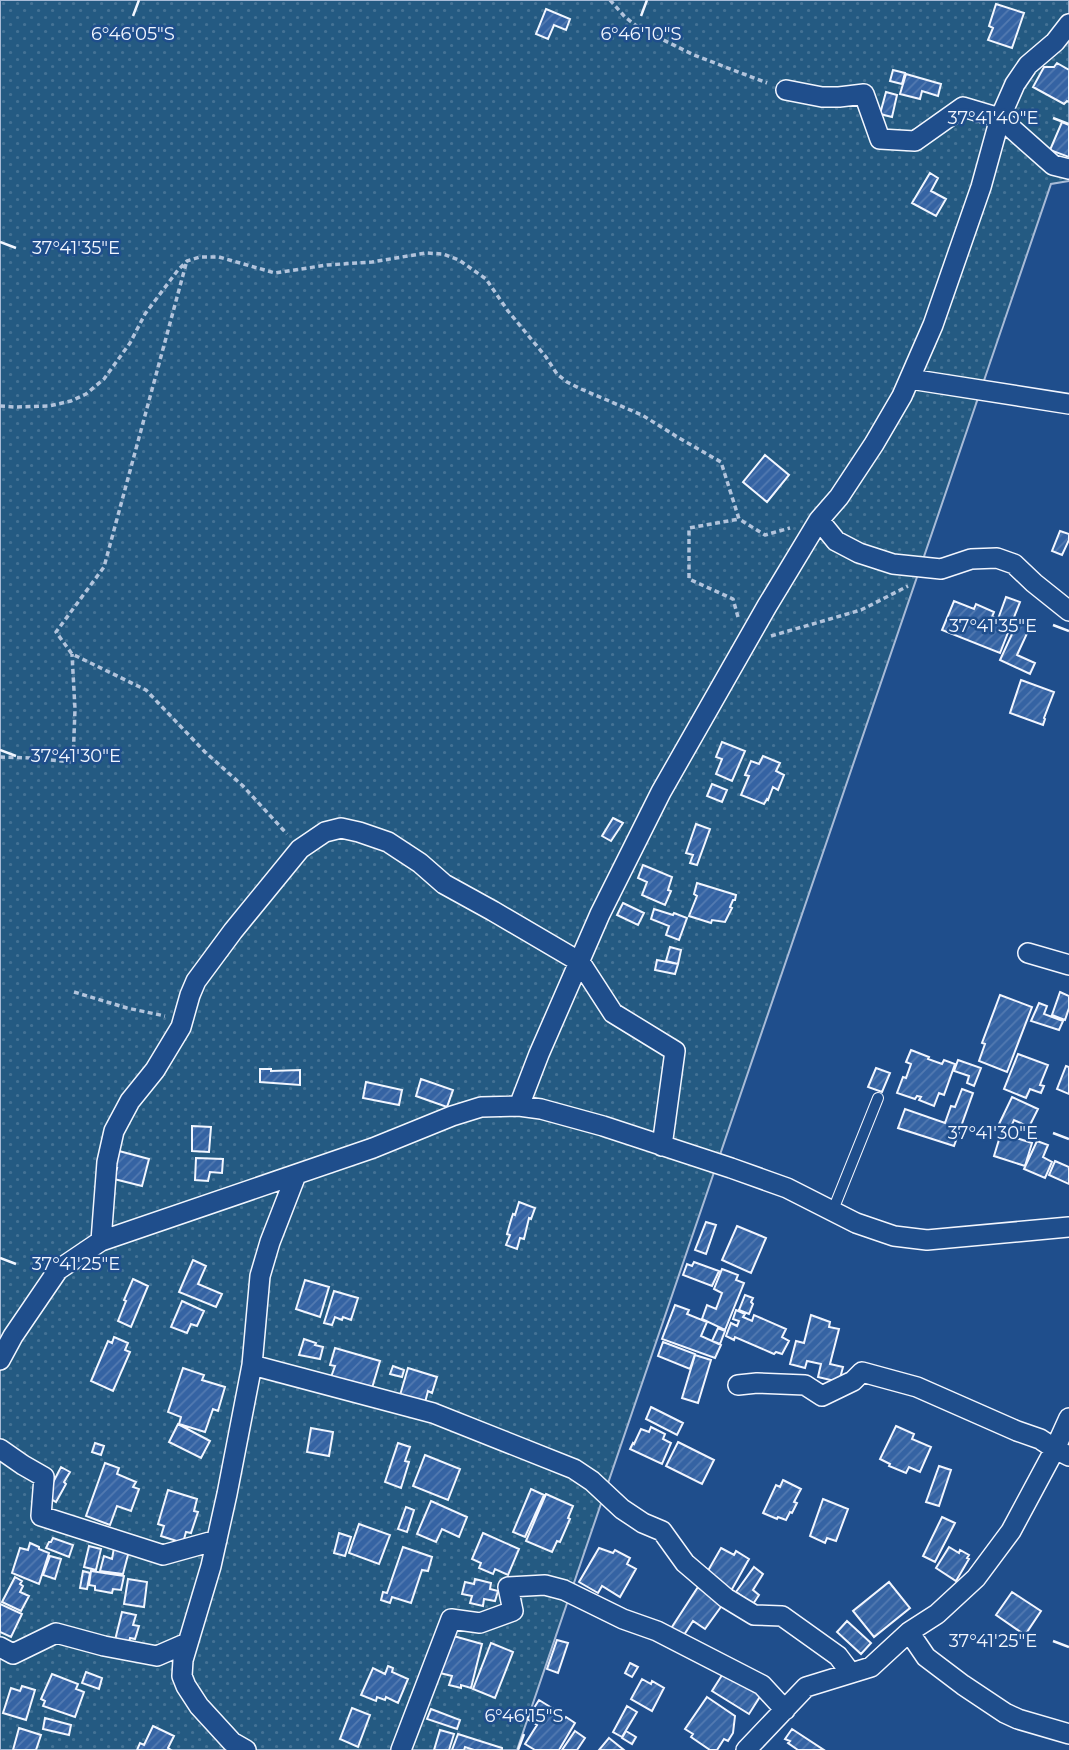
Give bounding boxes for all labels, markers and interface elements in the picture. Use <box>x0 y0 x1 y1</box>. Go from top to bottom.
text: 6°46'05"S <box>91 23 175 45</box>
text: 6°46'10"S <box>601 23 681 45</box>
text: 37°41'40"E <box>948 107 1039 129</box>
text: 37°41'35"E <box>32 237 120 259</box>
text: 37°41'35"E <box>949 615 1037 637</box>
text: 37°41'30"E <box>31 745 121 767</box>
text: 37°41'30"E <box>948 1122 1038 1144</box>
text: 37°41'25"E <box>32 1253 120 1275</box>
text: 37°41'25"E <box>949 1630 1037 1652</box>
text: 6°46'15"S <box>484 1705 564 1727</box>

